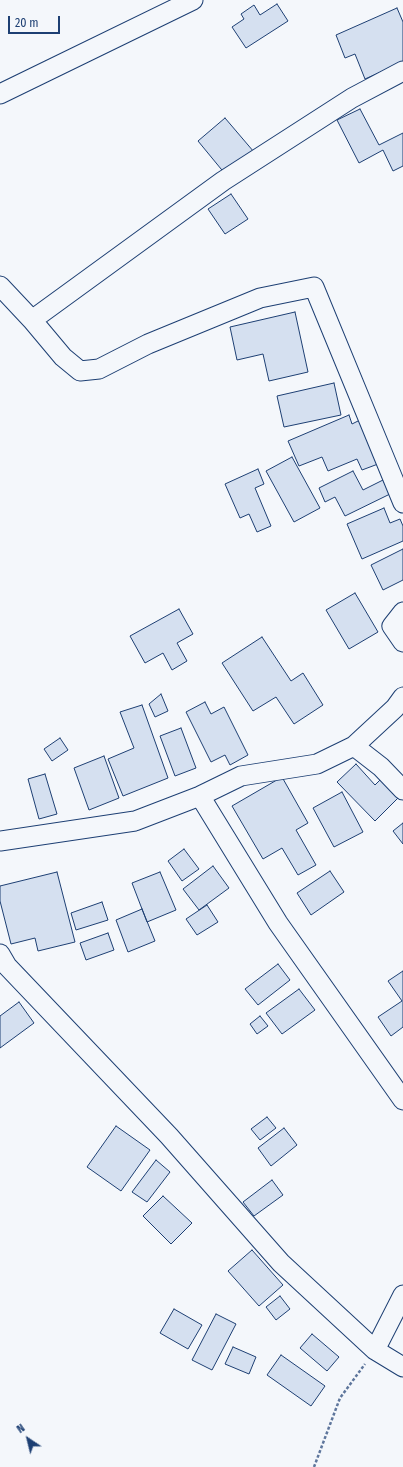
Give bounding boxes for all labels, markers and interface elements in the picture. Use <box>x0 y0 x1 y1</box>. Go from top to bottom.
scale bar <box>10 8 62 34</box>
text: 20 m <box>15 16 39 30</box>
north arrow <box>8 1419 48 1459</box>
text: N <box>14 1422 27 1436</box>

